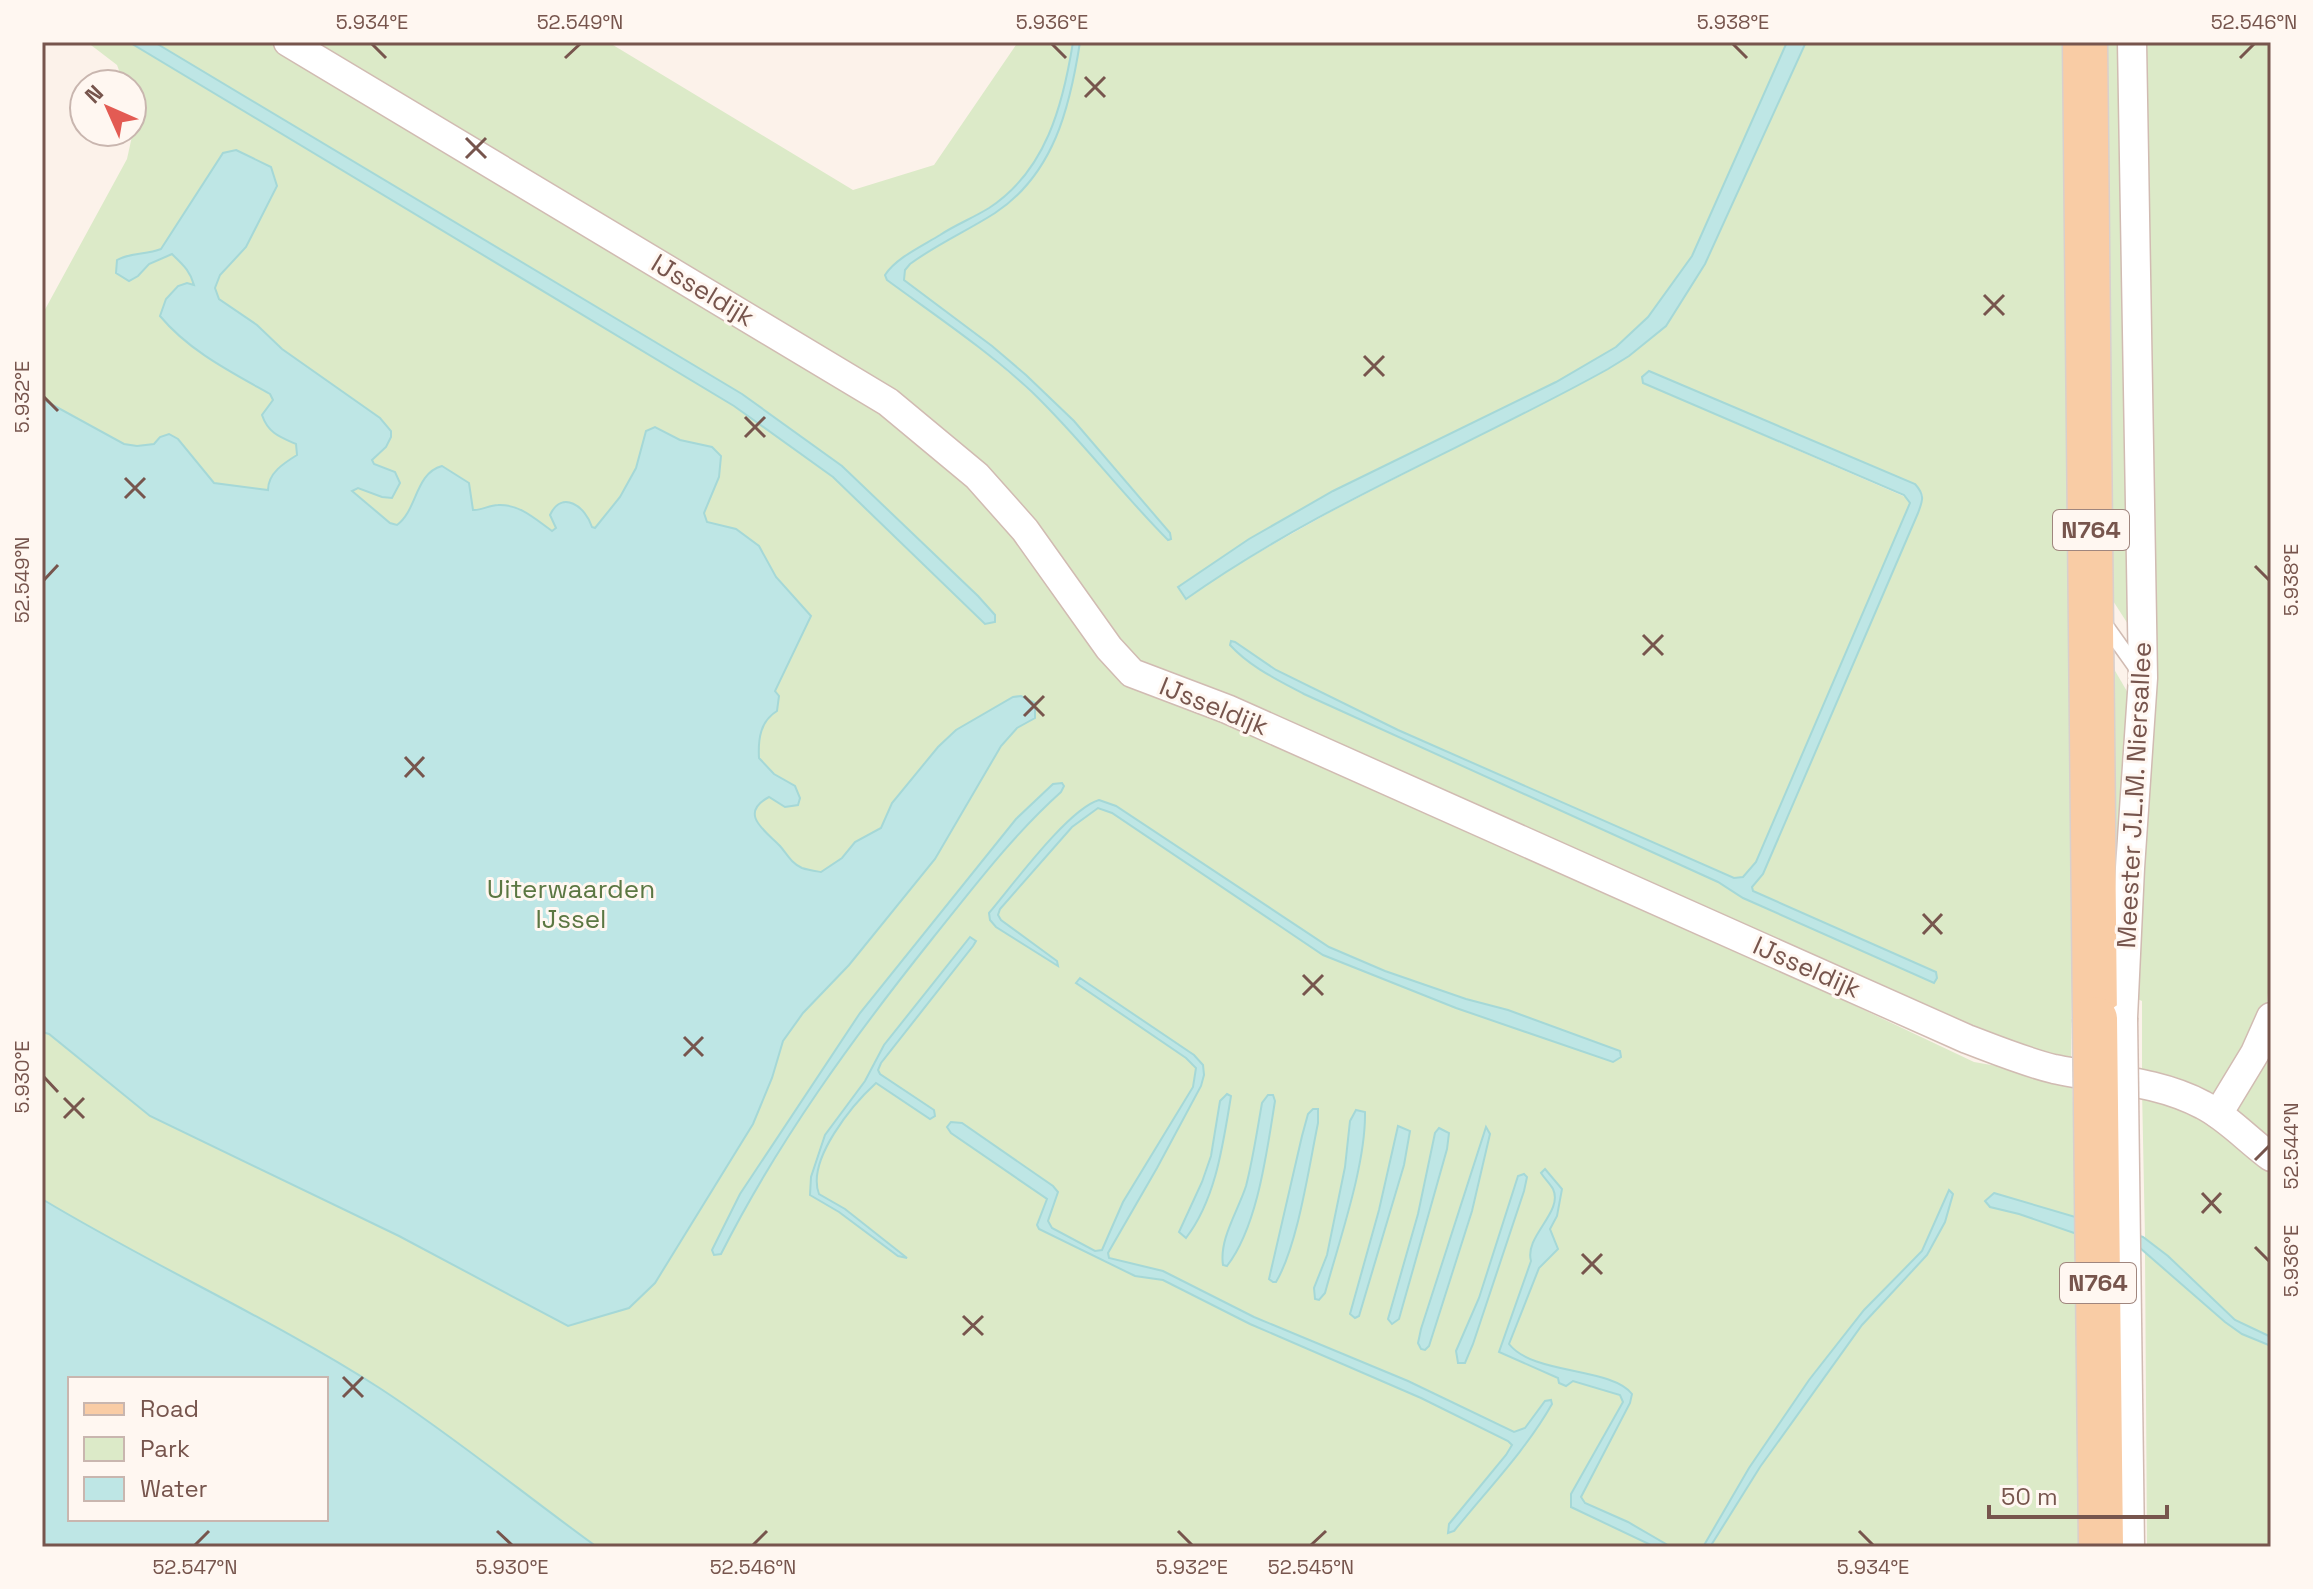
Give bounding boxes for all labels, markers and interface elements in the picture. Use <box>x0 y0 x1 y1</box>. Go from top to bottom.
text: 5.934°E <box>336 9 408 35</box>
text: 52.549°N <box>537 9 623 35</box>
text: 5.936°E <box>1016 9 1088 35</box>
text: 5.938°E <box>1697 9 1769 35</box>
text: 52.546°N <box>2211 9 2297 35</box>
north arrow <box>68 68 148 148</box>
text: N <box>79 79 109 109</box>
street label: IJsseldijk <box>645 246 761 334</box>
text: 5.932°E <box>9 361 35 433</box>
road number: N764 <box>2053 510 2129 550</box>
text: 52.549°N <box>9 537 35 623</box>
text: 5.938°E <box>2278 544 2304 616</box>
street label: Meester J.L.M. Niersallee <box>2109 641 2159 949</box>
street label: IJsseldijk <box>1155 669 1273 743</box>
park label: Uiterwaarden IJssel <box>487 872 655 936</box>
street label: IJsseldijk <box>1748 928 1866 1006</box>
text: 5.930°E <box>9 1040 35 1114</box>
text: 52.544°N <box>2278 1103 2304 1189</box>
text: 5.936°E <box>2278 1225 2304 1297</box>
road number: N764 <box>2060 1263 2136 1303</box>
legend <box>68 1377 328 1521</box>
text: Road <box>140 1393 199 1424</box>
text: Park <box>140 1433 190 1464</box>
scale bar <box>1989 1469 2167 1519</box>
text: Water <box>140 1473 208 1504</box>
text: 50 m <box>2001 1481 2058 1512</box>
text: 52.547°N <box>153 1554 237 1580</box>
text: 5.930°E <box>475 1554 549 1580</box>
text: 52.546°N <box>710 1554 796 1580</box>
text: 5.932°E <box>1156 1554 1228 1580</box>
text: 52.545°N <box>1268 1554 1354 1580</box>
text: 5.934°E <box>1837 1554 1909 1580</box>

